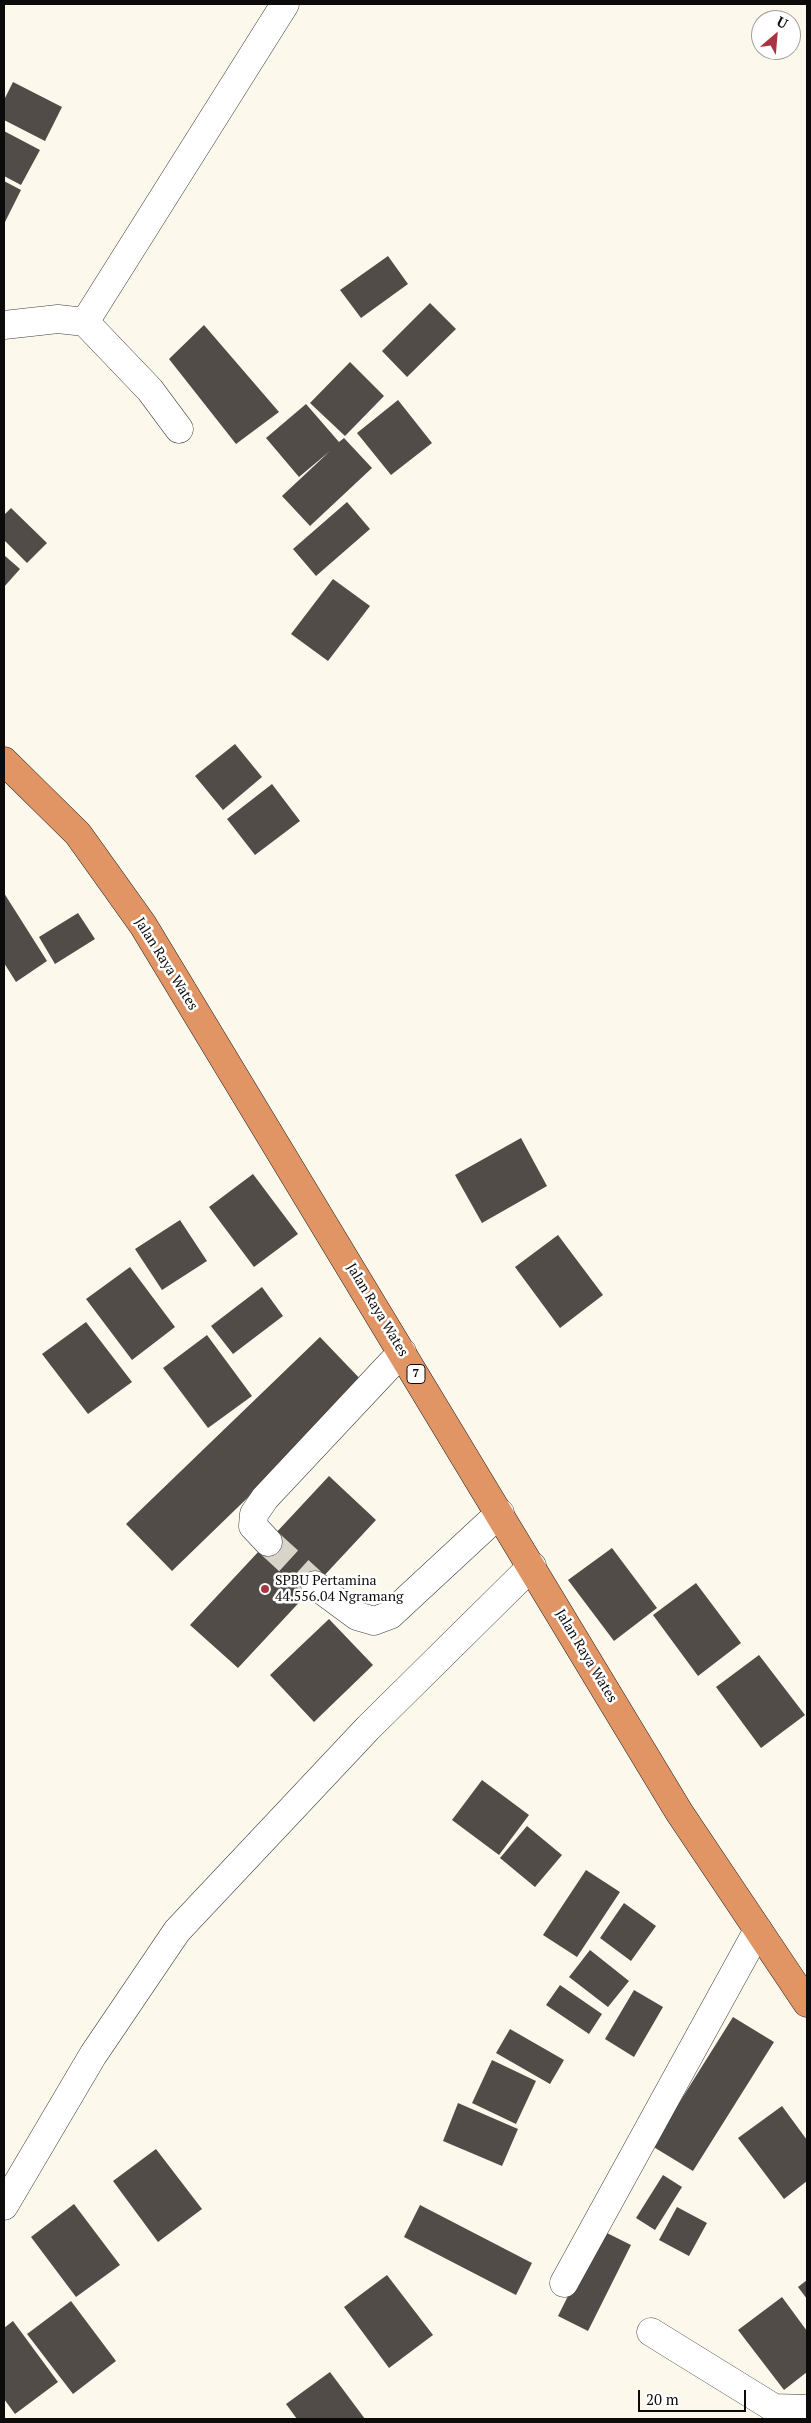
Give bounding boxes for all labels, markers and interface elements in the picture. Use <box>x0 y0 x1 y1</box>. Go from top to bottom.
north arrow <box>751 10 801 60</box>
text: U <box>774 11 791 33</box>
street label: Jalan Raya Wates <box>131 915 201 1013</box>
street label: Jalan Raya Wates <box>343 1260 411 1360</box>
road number: 7 <box>407 1365 425 1384</box>
place label: SPBU Pertamina 44.556.04 Ngramang <box>275 1573 403 1605</box>
marker: SPBU Pertamina 44.556.04 Ngramang <box>259 1583 271 1595</box>
street label: Jalan Raya Wates <box>552 1606 620 1706</box>
scale bar <box>641 2380 748 2412</box>
text: 20 m <box>646 2389 679 2409</box>

